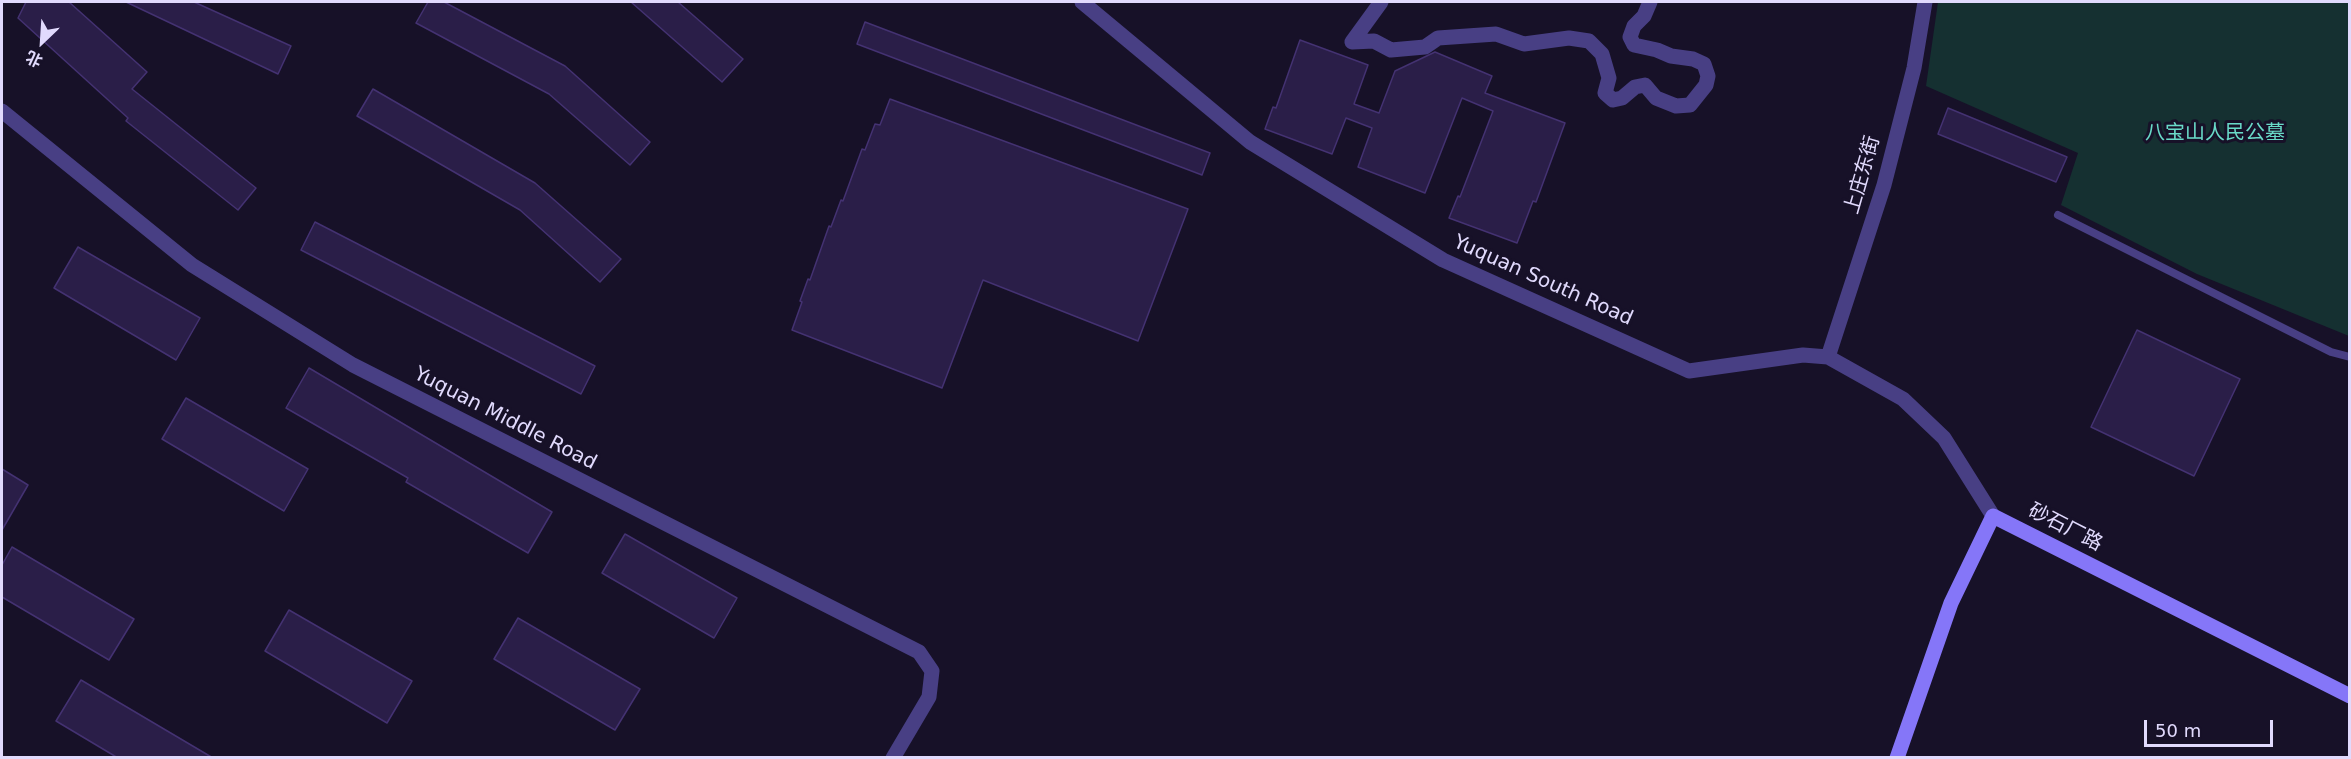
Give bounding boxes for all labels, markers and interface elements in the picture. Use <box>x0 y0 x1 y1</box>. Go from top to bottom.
north arrow <box>12 12 72 72</box>
text: 北 <box>23 47 45 71</box>
park label: 八宝山人民公墓 <box>2145 122 2285 146</box>
street label: 上庄东街 <box>1840 133 1886 217</box>
street label: Yuquan South Road <box>1450 231 1636 331</box>
street label: Yuquan Middle Road <box>410 362 600 476</box>
street label: 砂石厂路 <box>2024 499 2106 557</box>
scale bar <box>2147 708 2276 746</box>
text: 50 m <box>2155 720 2201 741</box>

